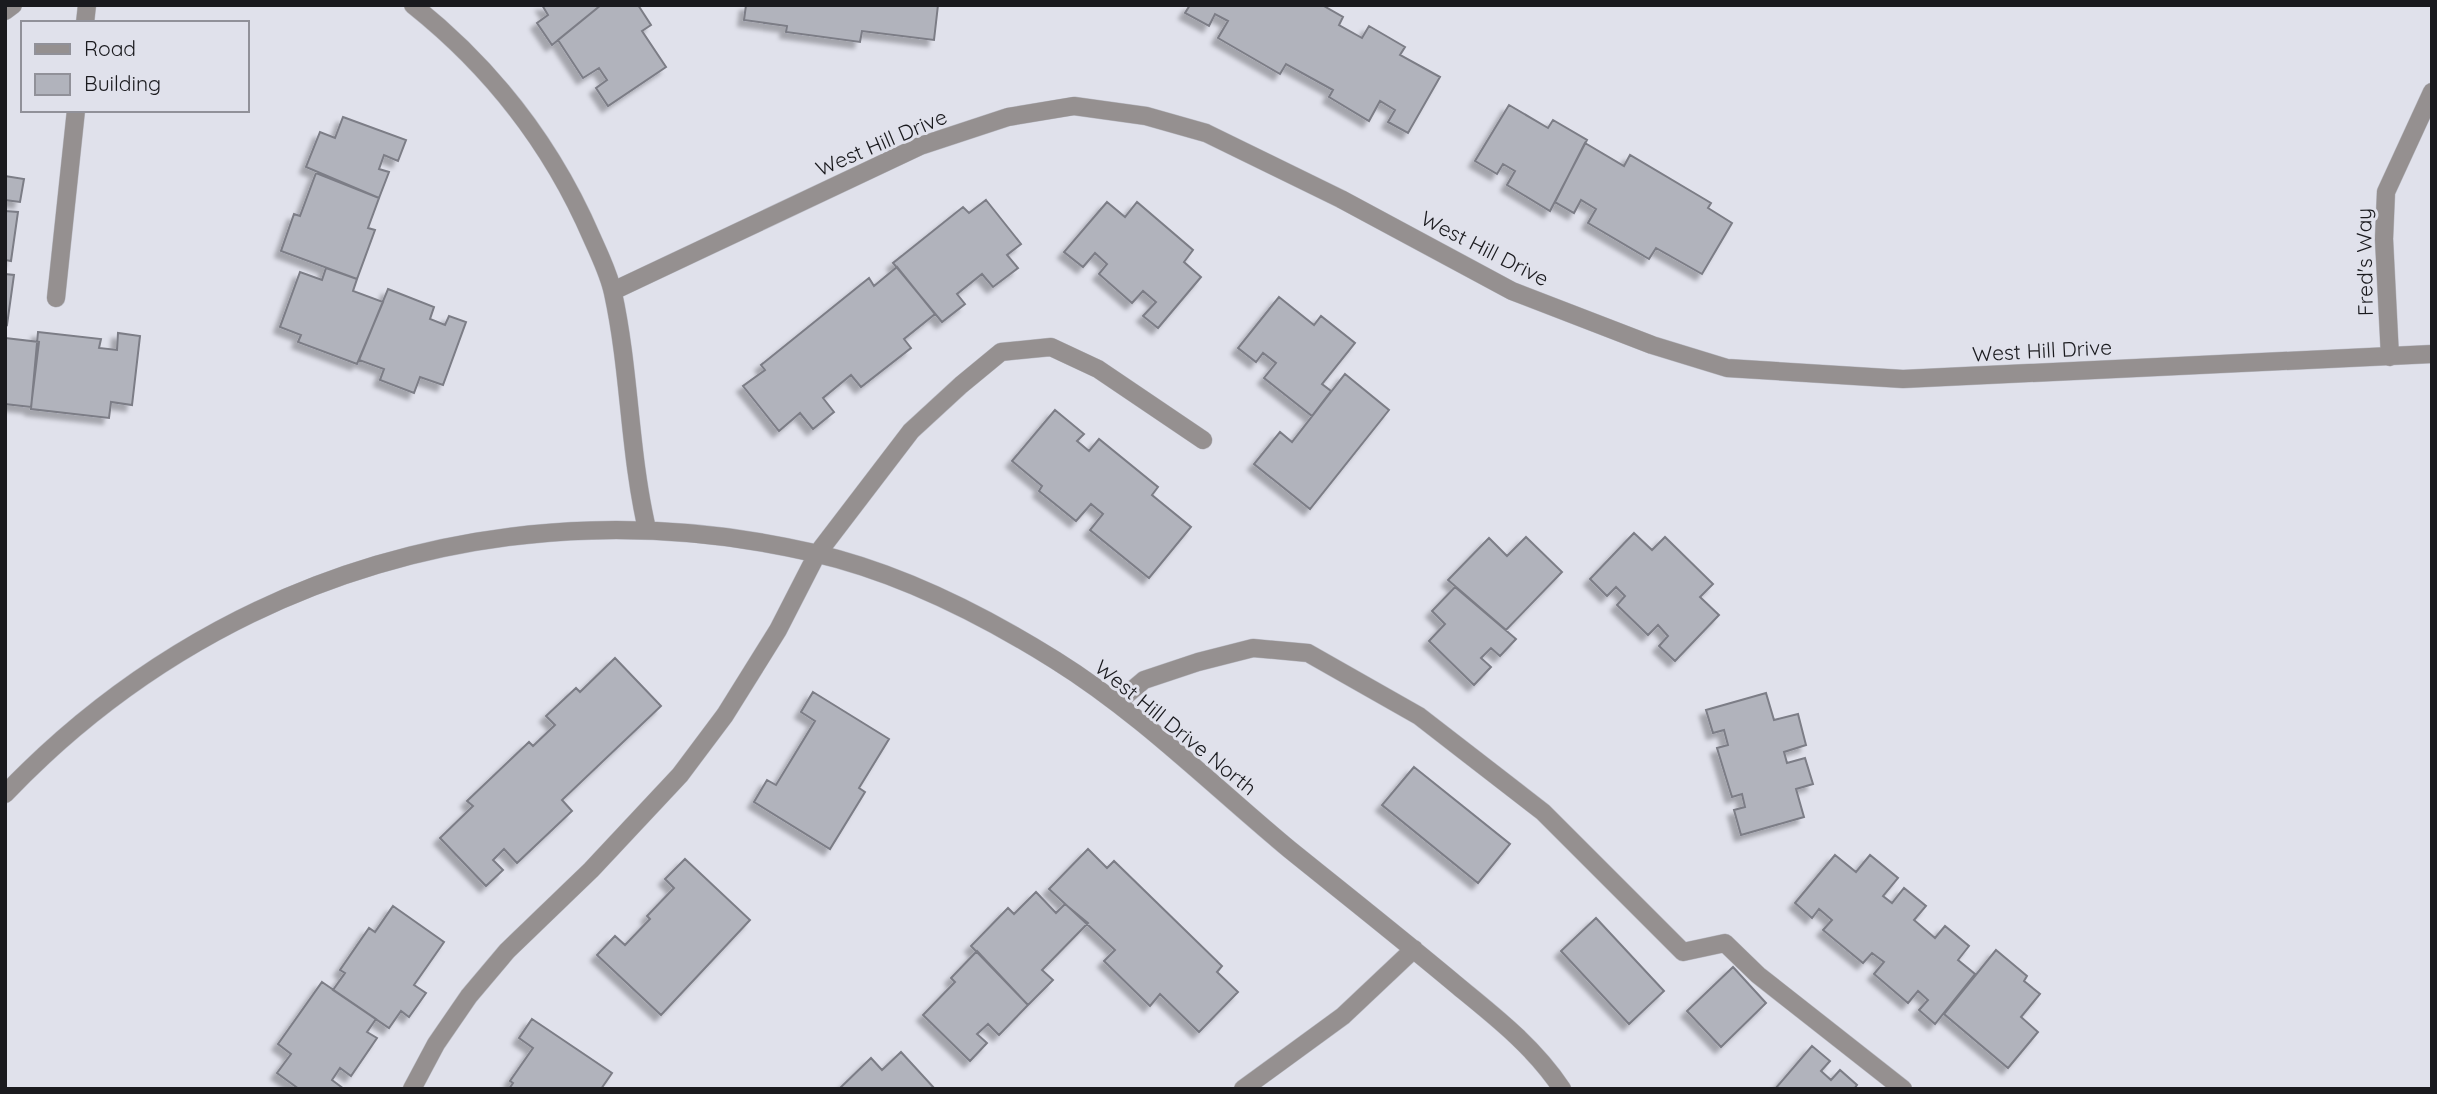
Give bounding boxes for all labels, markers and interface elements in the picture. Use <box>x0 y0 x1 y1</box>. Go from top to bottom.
legend <box>21 21 248 112</box>
text: Road <box>84 35 136 61</box>
text: Building <box>84 70 161 96</box>
street label: West Hill Drive <box>811 103 951 181</box>
street label: West Hill Drive <box>1417 205 1553 291</box>
street label: Fred's Way <box>2350 208 2378 316</box>
street label: West Hill Drive <box>1971 333 2113 367</box>
street label: West Hill Drive North <box>1090 654 1262 800</box>

